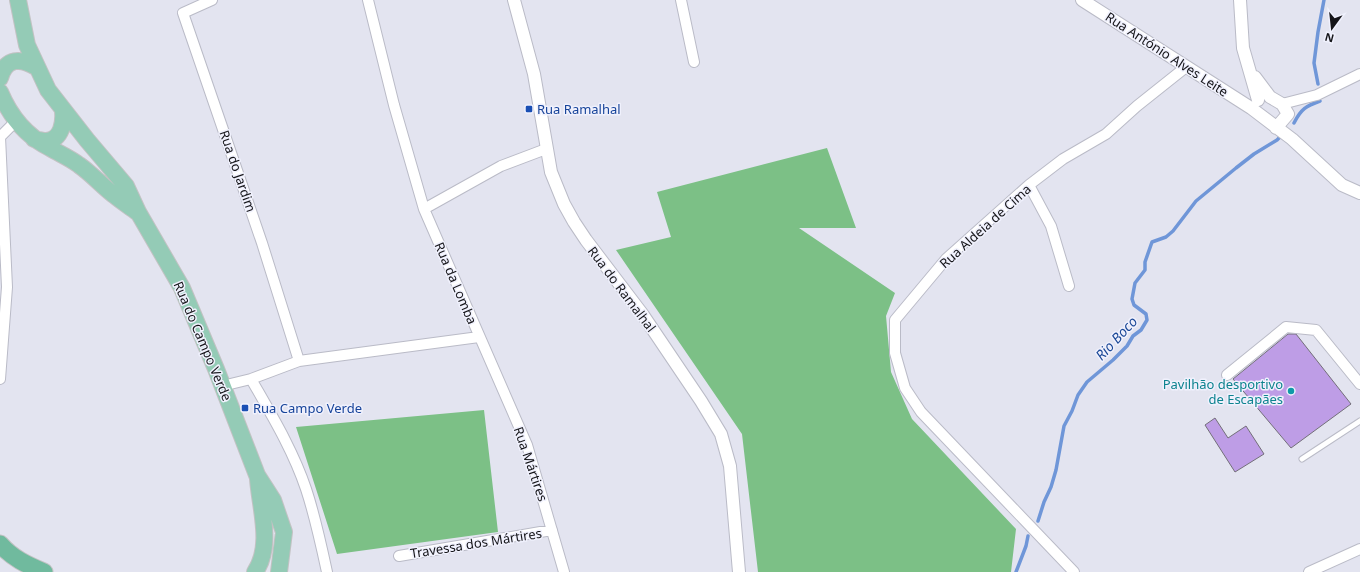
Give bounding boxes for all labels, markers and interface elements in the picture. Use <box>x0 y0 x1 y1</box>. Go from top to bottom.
street label: Rua António Alves Leite <box>1102 7 1232 101</box>
north arrow <box>1312 8 1352 48</box>
text: N <box>1323 30 1336 47</box>
place label: Rua Ramalhal <box>537 100 621 118</box>
marker: Rua Ramalhal <box>524 104 534 114</box>
street label: Rua do Jardim <box>216 128 260 214</box>
street label: Rua Aldeia de Cima <box>935 180 1035 272</box>
street label: Rua da Lomba <box>431 239 481 327</box>
street label: Rua do Ramalhal <box>584 242 660 336</box>
street label: Rua do Campo Verde <box>170 278 236 404</box>
water label: Rio Boco <box>1091 312 1141 364</box>
place label: Pavilhão desportivo de Escapães <box>1163 375 1283 408</box>
marker: Pavilhão desportivo de Escapães <box>1286 386 1296 396</box>
place label: Rua Campo Verde <box>253 399 362 417</box>
marker: Rua Campo Verde <box>240 403 250 413</box>
street label: Rua Mártires <box>510 424 552 504</box>
street label: Travessa dos Mártires <box>409 524 543 562</box>

